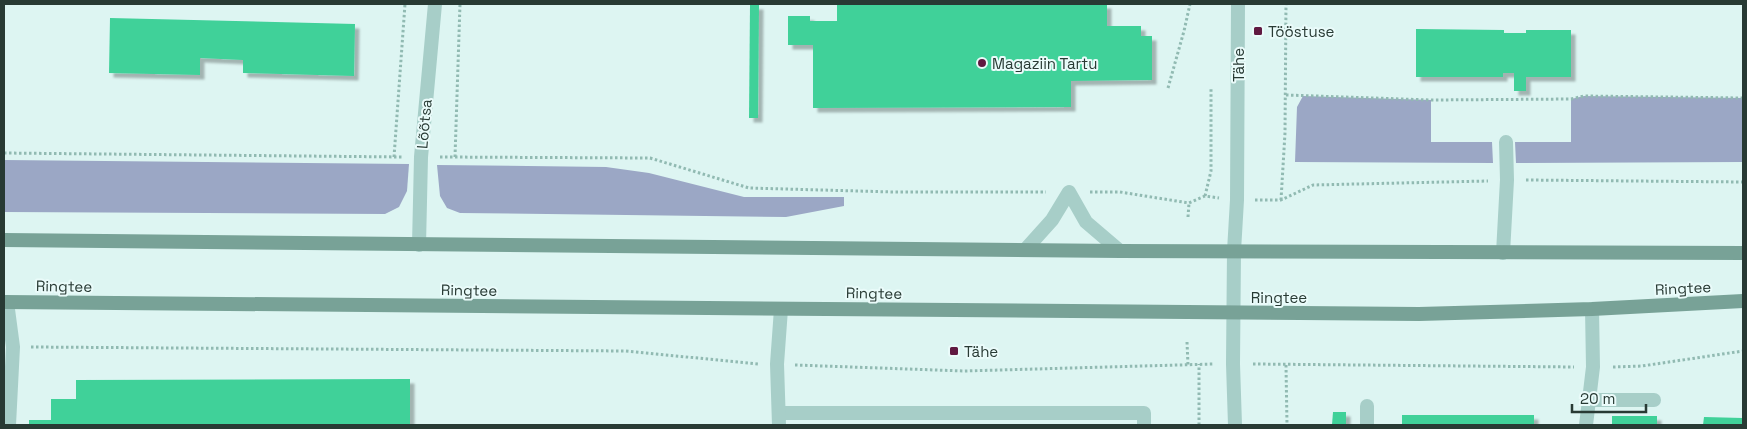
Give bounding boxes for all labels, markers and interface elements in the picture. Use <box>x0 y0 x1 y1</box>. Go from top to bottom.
place label: Tööstuse <box>1268 22 1335 41</box>
marker: Tööstuse <box>1252 25 1264 37</box>
street label: Tähe <box>1229 48 1248 82</box>
place label: Magaziin Tartu <box>992 54 1097 73</box>
marker: Magaziin Tartu <box>976 57 988 69</box>
street label: Lõõtsa <box>412 98 436 150</box>
street label: Ringtee <box>36 276 92 296</box>
street label: Ringtee <box>1654 277 1712 299</box>
street label: Ringtee <box>441 280 497 300</box>
street label: Ringtee <box>846 283 902 303</box>
street label: Ringtee <box>1251 288 1307 307</box>
place label: Tähe <box>964 342 998 361</box>
marker: Tähe <box>948 345 960 357</box>
scale bar <box>1572 382 1646 414</box>
text: 20 m <box>1580 389 1615 408</box>

